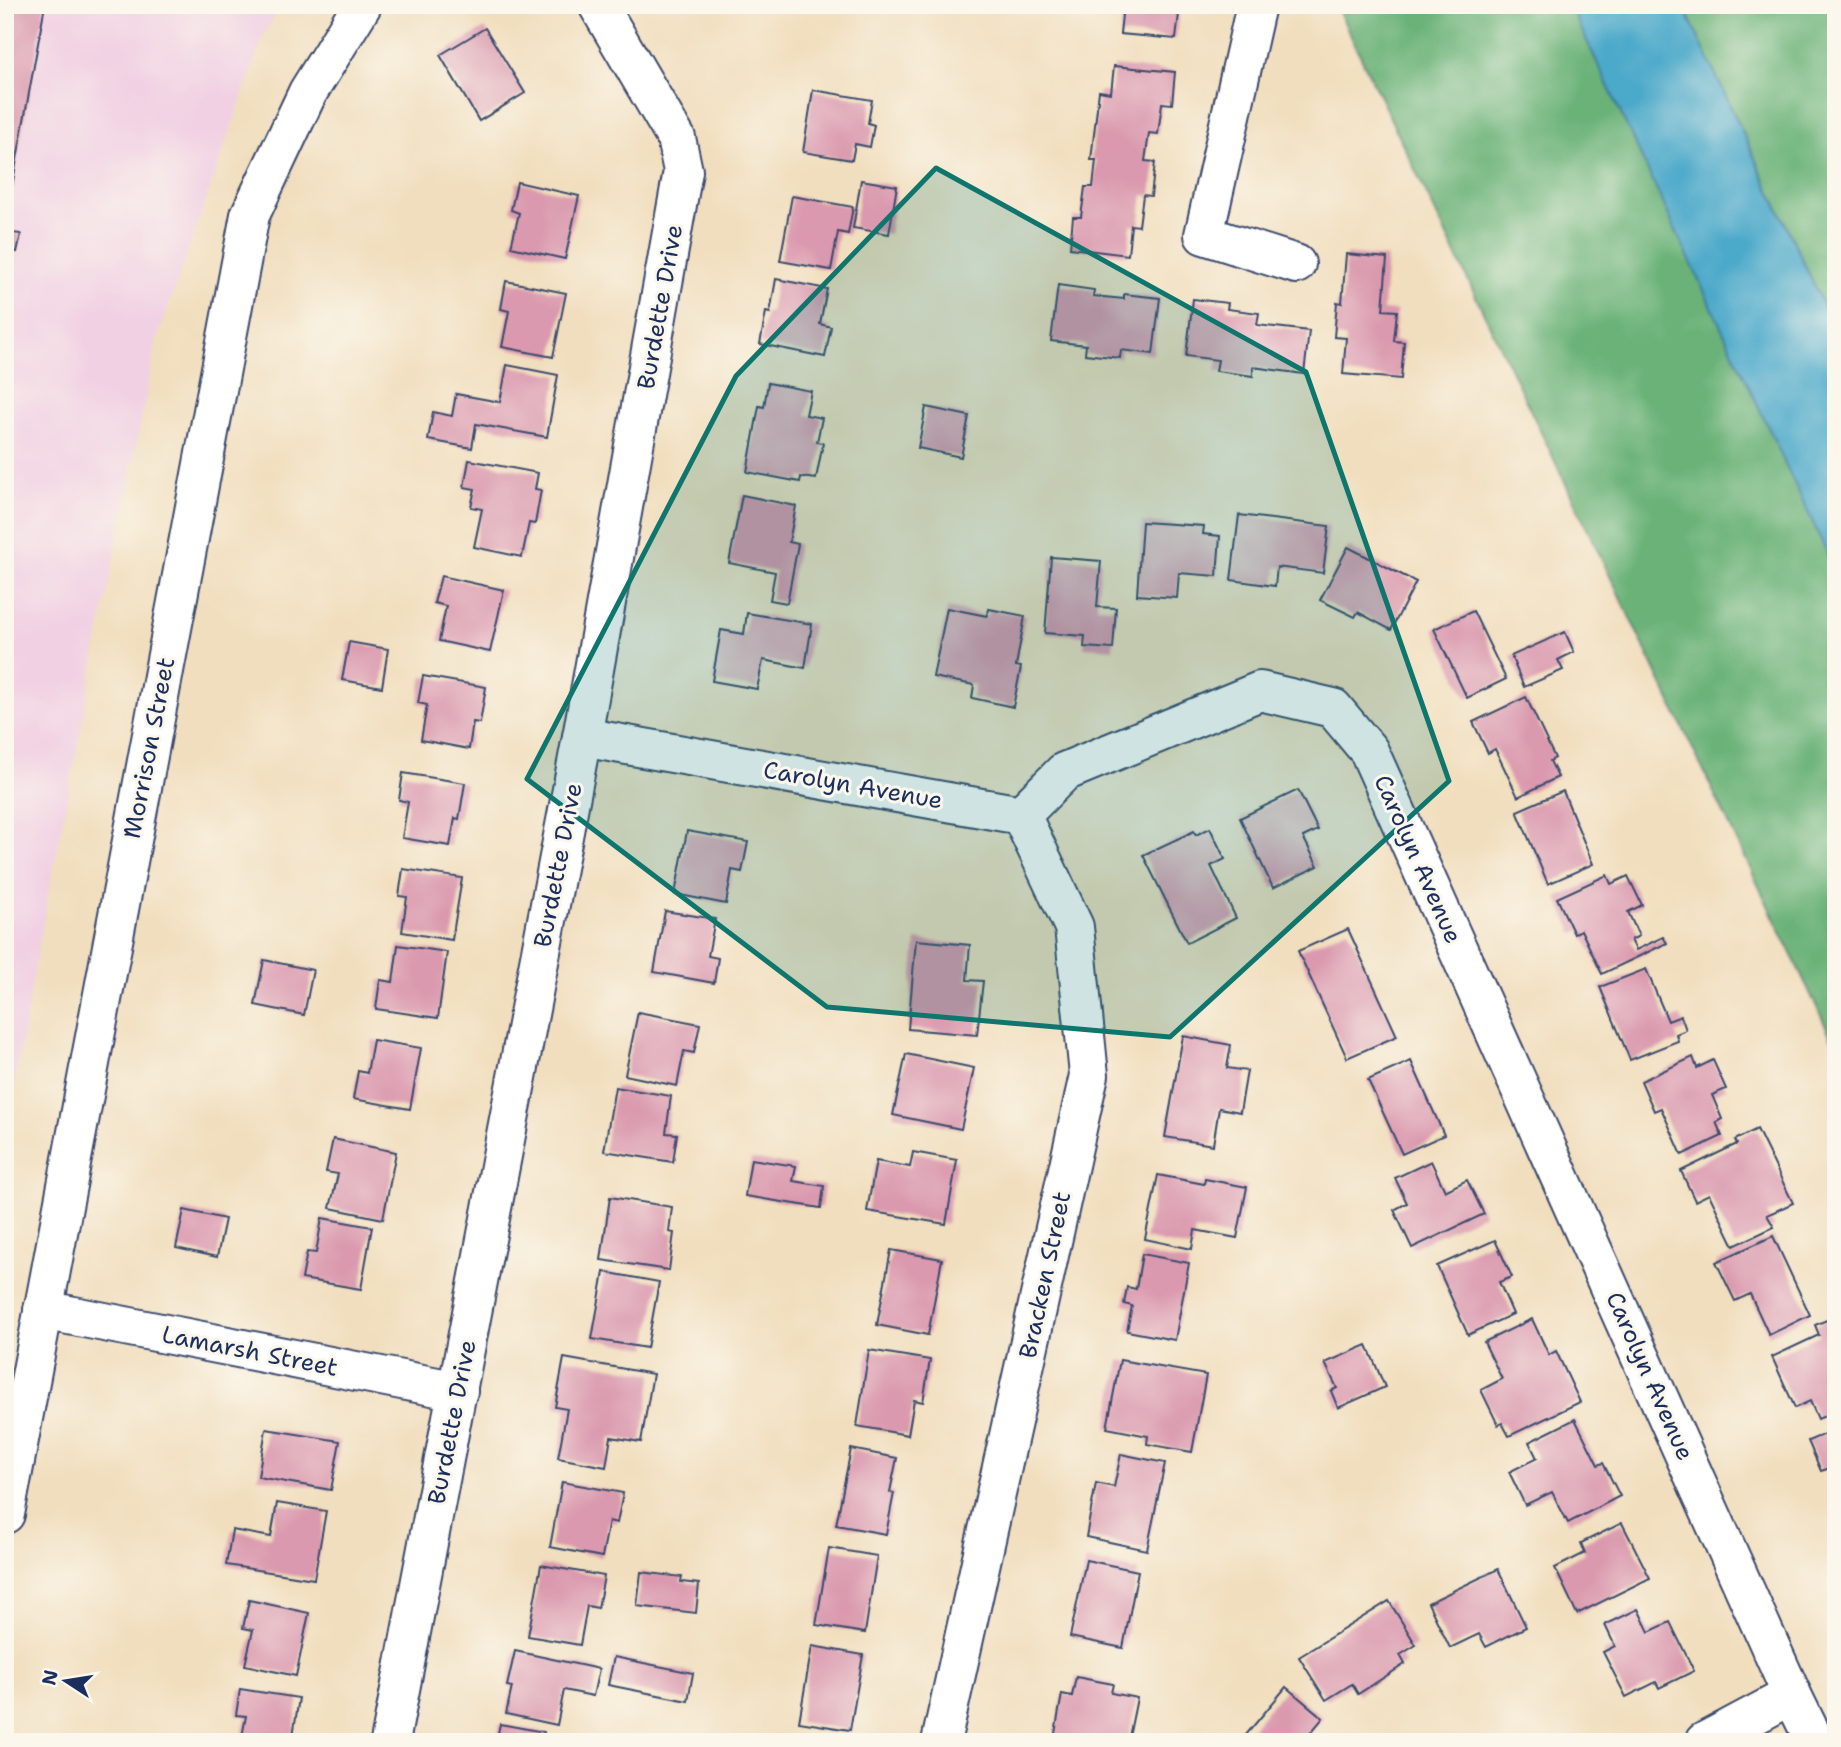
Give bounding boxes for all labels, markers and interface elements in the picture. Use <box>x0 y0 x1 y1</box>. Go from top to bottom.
street label: Burdette Drive <box>630 222 690 392</box>
street label: Morrison Street <box>116 655 182 841</box>
street label: Carolyn Avenue <box>761 753 945 817</box>
street label: Carolyn Avenue <box>1366 770 1470 948</box>
street label: Burdette Drive <box>526 780 590 950</box>
street label: Bracken Street <box>1012 1189 1078 1361</box>
street label: Carolyn Avenue <box>1598 1287 1702 1465</box>
street label: Lamarsh Street <box>159 1318 341 1384</box>
street label: Burdette Drive <box>420 1337 484 1507</box>
north arrow <box>32 1646 102 1716</box>
text: N <box>36 1668 64 1688</box>

